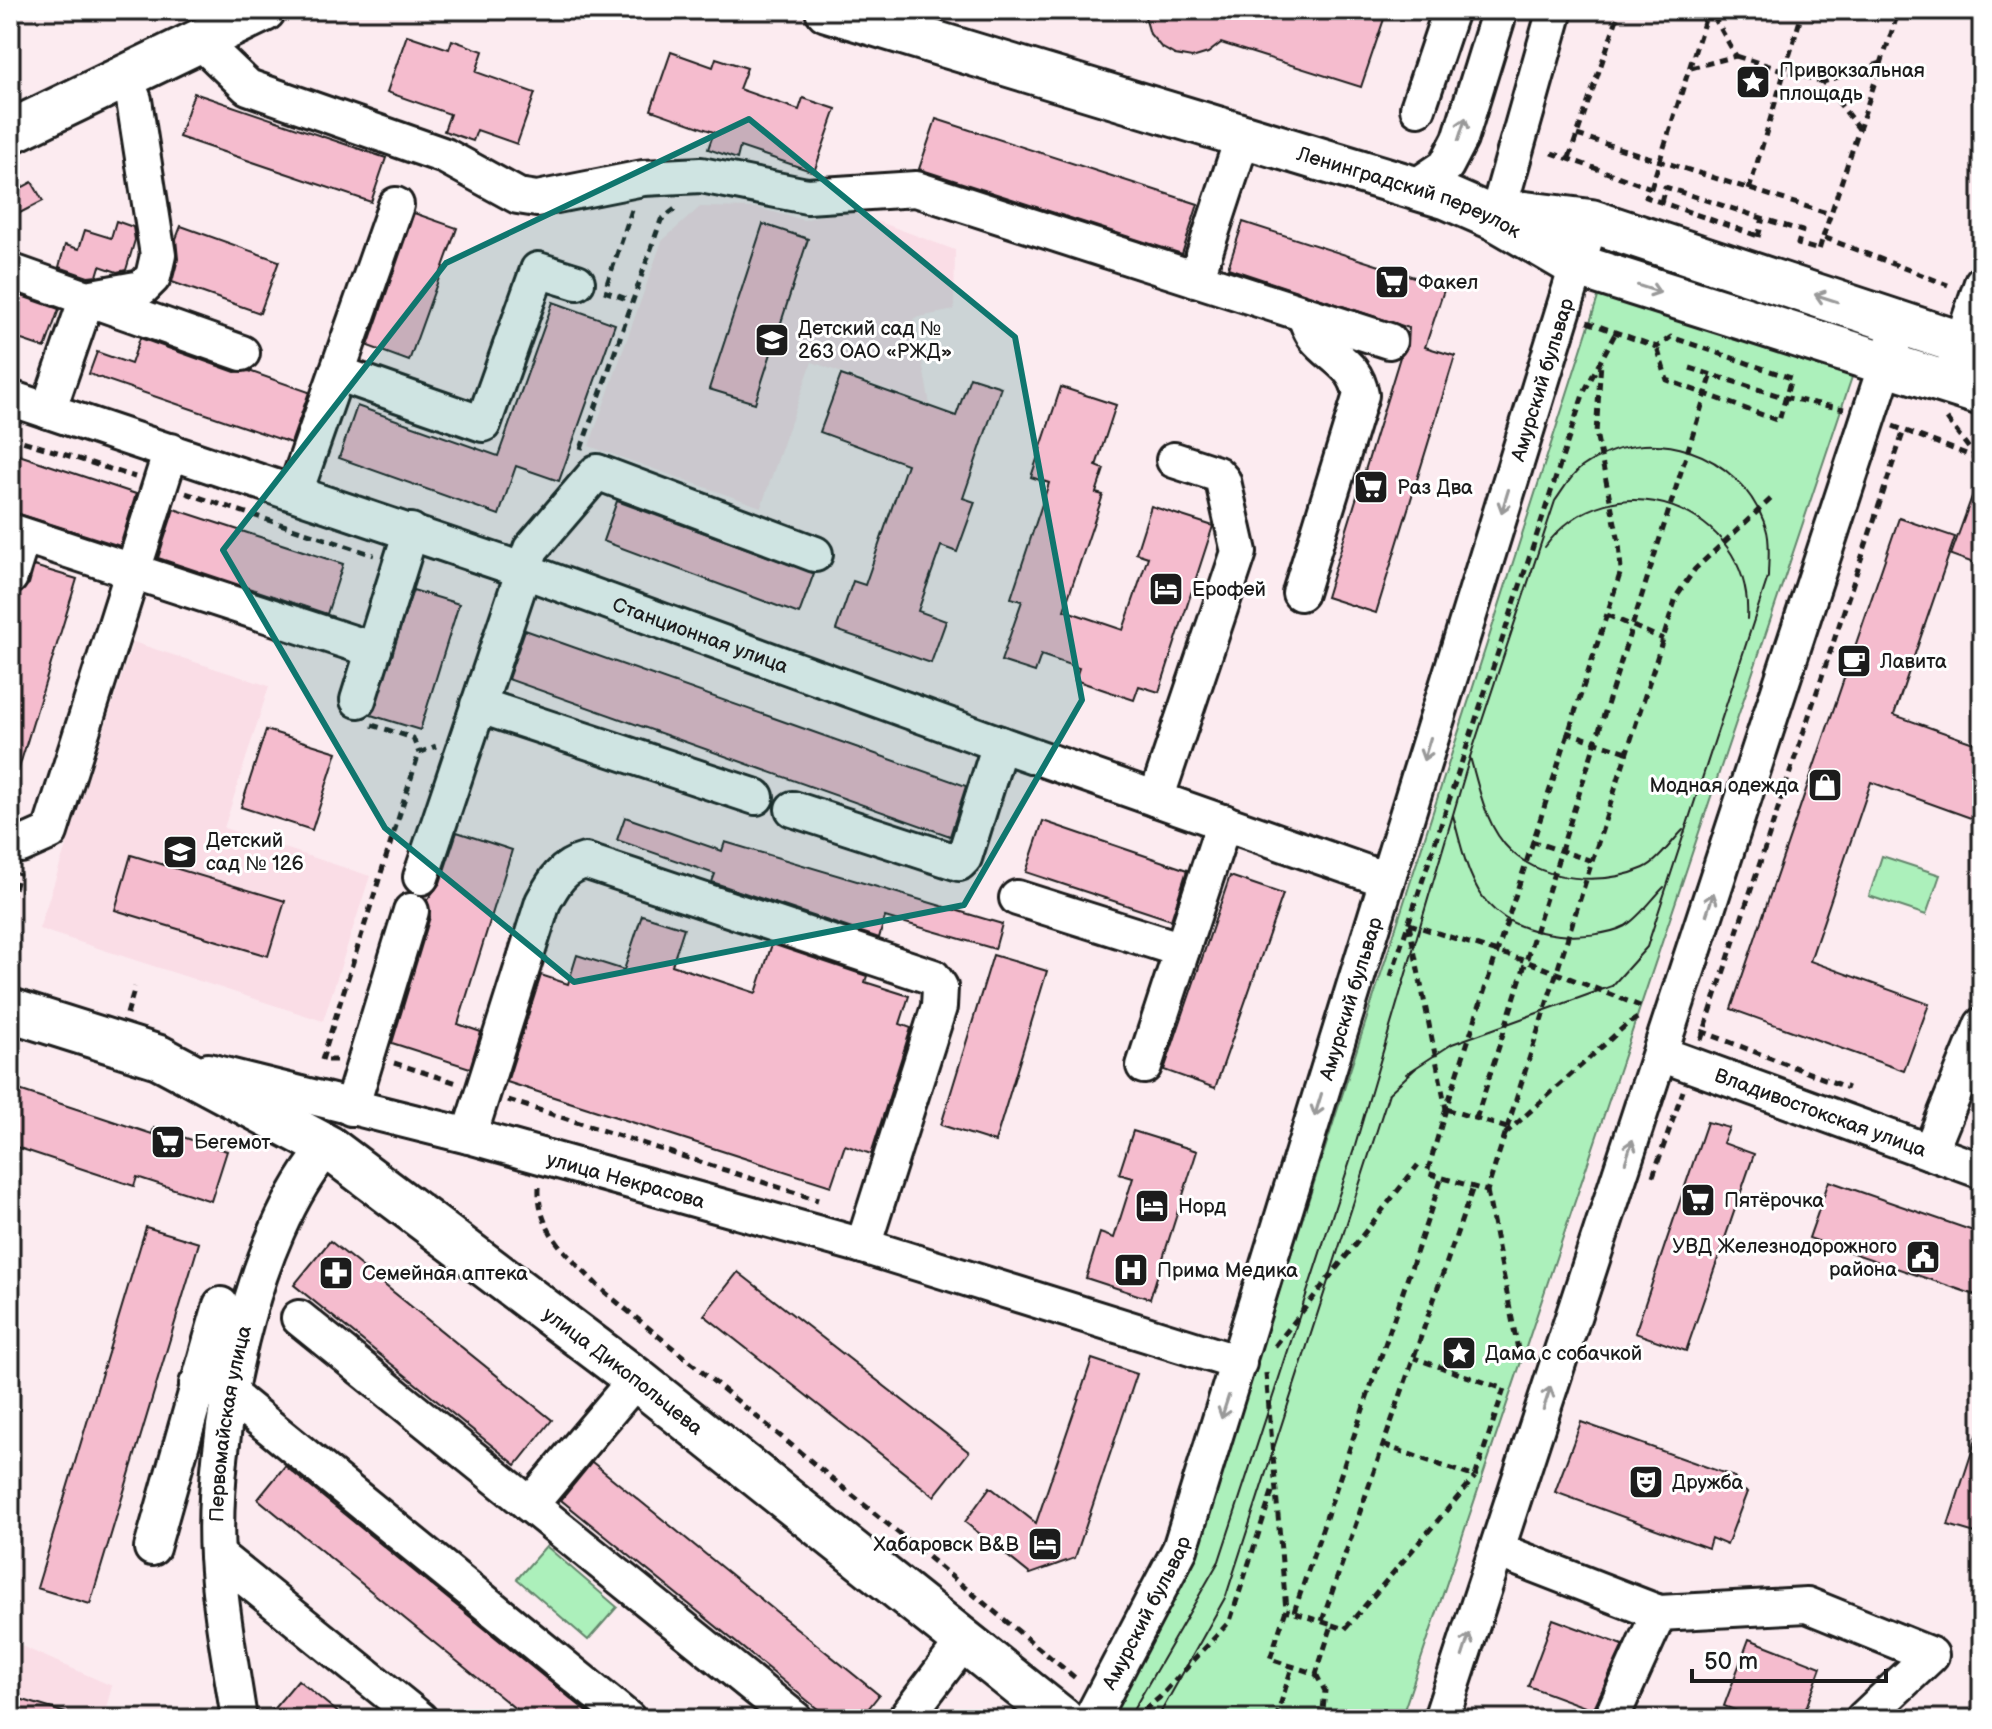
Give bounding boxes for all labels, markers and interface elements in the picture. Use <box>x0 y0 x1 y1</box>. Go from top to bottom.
place label: Привокзальная площадь <box>1779 59 1925 106</box>
place icon: Привокзальная площадь <box>1734 63 1772 101</box>
one-way arrow <box>1456 117 1471 142</box>
street label: Ленинградский переулок <box>1293 142 1525 244</box>
supermarket icon: Факел <box>1373 263 1411 301</box>
place label: Факел <box>1418 271 1478 295</box>
one-way arrow <box>1636 282 1662 297</box>
one-way arrow <box>1813 290 1839 305</box>
street label: Амурский бульвар <box>1506 295 1580 465</box>
place label: Детский сад № 263 ОАО «РЖД» <box>798 317 952 364</box>
school or university icon: Детский сад № 263 ОАО «РЖД» <box>753 321 791 359</box>
supermarket icon: Раз Два <box>1352 468 1390 506</box>
place label: Раз Два <box>1397 476 1473 500</box>
one-way arrow <box>1497 488 1511 513</box>
hotel icon: Ерофей <box>1147 570 1185 608</box>
place label: Ерофей <box>1192 578 1266 602</box>
street label: Станционная улица <box>609 593 791 679</box>
cafe icon: Лавита <box>1835 642 1873 680</box>
place label: Лавита <box>1879 650 1947 674</box>
one-way arrow <box>1419 737 1434 762</box>
shop icon: Модная одежда <box>1806 766 1844 804</box>
place label: Модная одежда <box>1650 774 1799 798</box>
place label: Детский сад № 126 <box>206 829 304 876</box>
school or university icon: Детский сад № 126 <box>161 833 199 871</box>
one-way arrow <box>1704 892 1719 917</box>
street label: Амурский бульвар <box>1314 914 1388 1084</box>
street label: Владивостокская улица <box>1711 1064 1930 1163</box>
one-way arrow <box>1310 1091 1325 1117</box>
supermarket icon: Бегемот <box>149 1123 187 1161</box>
place label: Бегемот <box>194 1131 271 1155</box>
one-way arrow <box>1622 1139 1637 1164</box>
street label: улица Некрасова <box>544 1147 708 1214</box>
supermarket icon: Пятёрочка <box>1679 1181 1717 1219</box>
hotel icon: Норд <box>1133 1187 1171 1225</box>
place label: Пятёрочка <box>1724 1189 1824 1213</box>
place label: Норд <box>1178 1195 1226 1219</box>
place label: УВД Железнодорожного района <box>1672 1235 1897 1282</box>
public building icon: УВД Железнодорожного района <box>1904 1238 1942 1276</box>
hospital icon: Прима Медика <box>1112 1251 1150 1289</box>
pharmacy icon: Семейная аптека <box>317 1254 355 1292</box>
place label: Прима Медика <box>1157 1259 1298 1283</box>
place label: Семейная аптека <box>362 1262 528 1286</box>
street label: улица Дикопольцева <box>538 1302 707 1441</box>
street label: Первомайская улица <box>205 1323 257 1522</box>
place icon: Дама с собачкой <box>1440 1334 1478 1372</box>
place label: Дама с собачкой <box>1485 1342 1642 1366</box>
one-way arrow <box>1541 1386 1556 1411</box>
one-way arrow <box>1217 1393 1232 1419</box>
theatre icon: Дружба <box>1627 1463 1665 1501</box>
place label: Дружба <box>1672 1471 1744 1495</box>
hotel icon: Хабаровск B&B <box>1026 1525 1064 1563</box>
place label: Хабаровск B&B <box>874 1533 1019 1557</box>
street label: Амурский бульвар <box>1097 1533 1196 1695</box>
one-way arrow <box>1459 1633 1474 1658</box>
scale bar <box>1692 1633 1886 1683</box>
text: 50 m <box>1704 1647 1758 1676</box>

